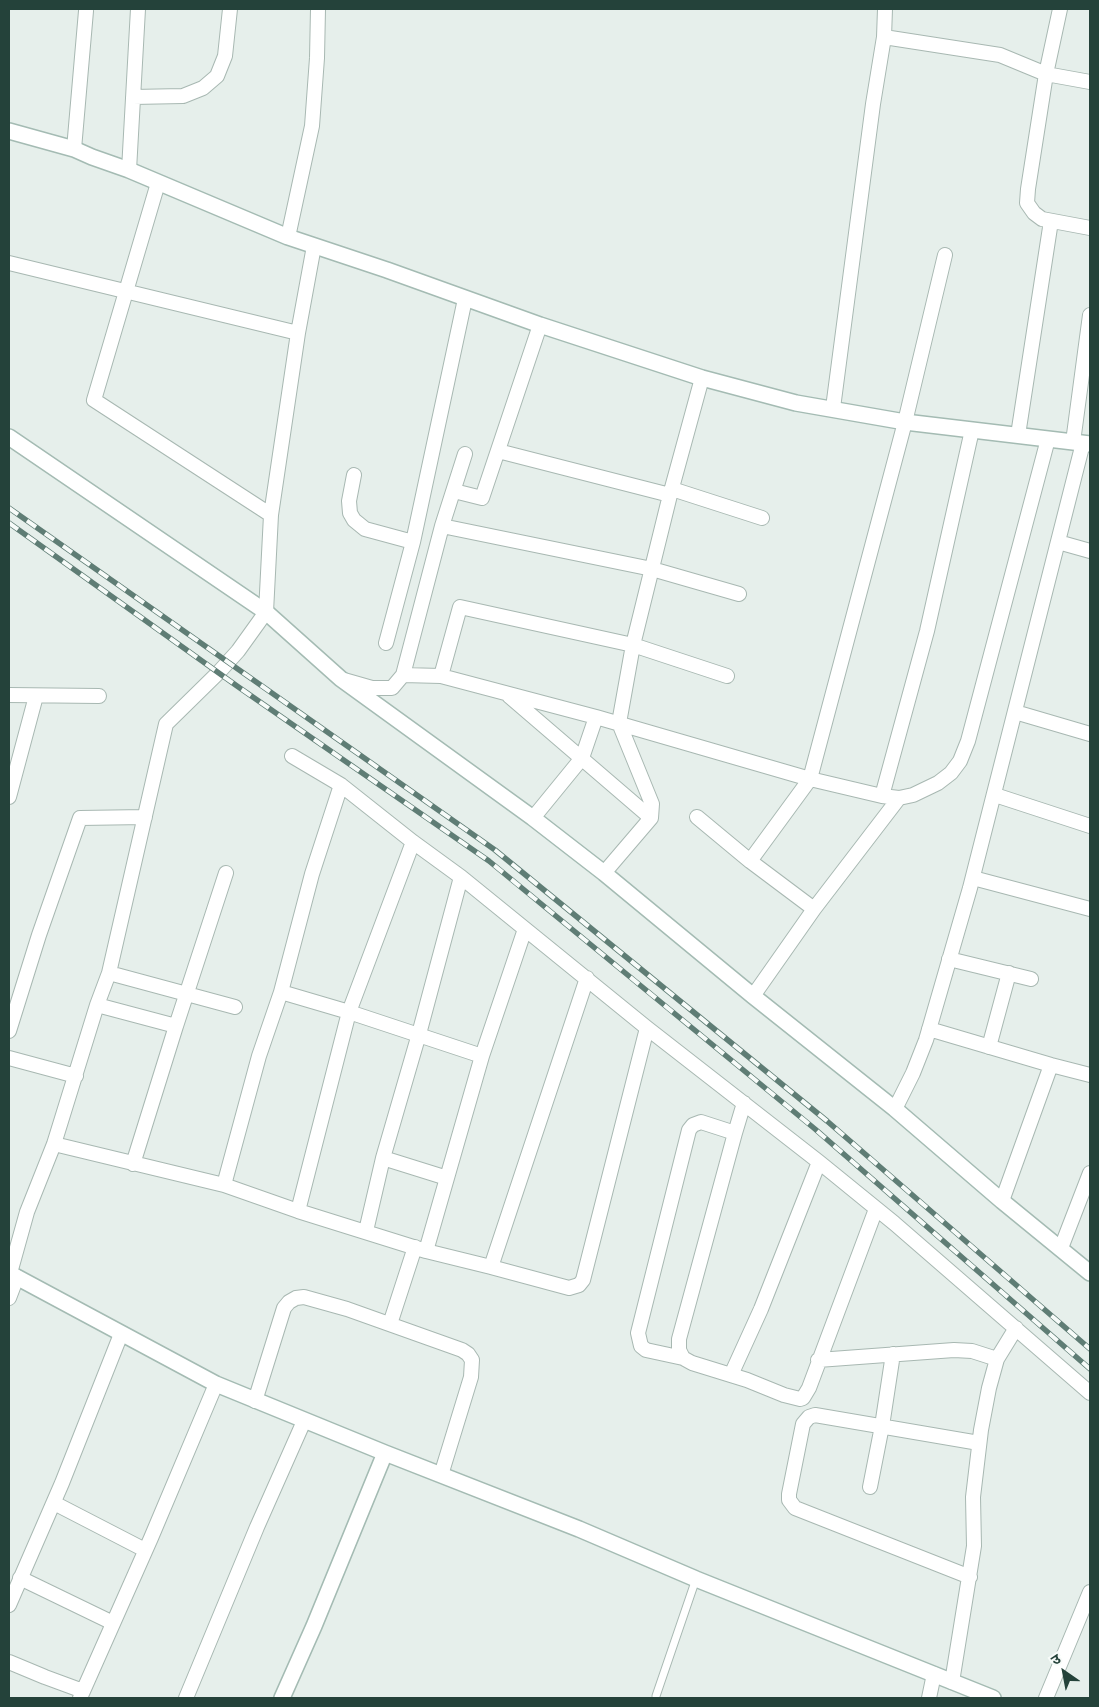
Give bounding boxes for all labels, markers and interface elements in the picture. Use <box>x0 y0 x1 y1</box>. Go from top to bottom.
north arrow <box>1039 1647 1089 1697</box>
text: उ <box>1047 1650 1064 1668</box>

